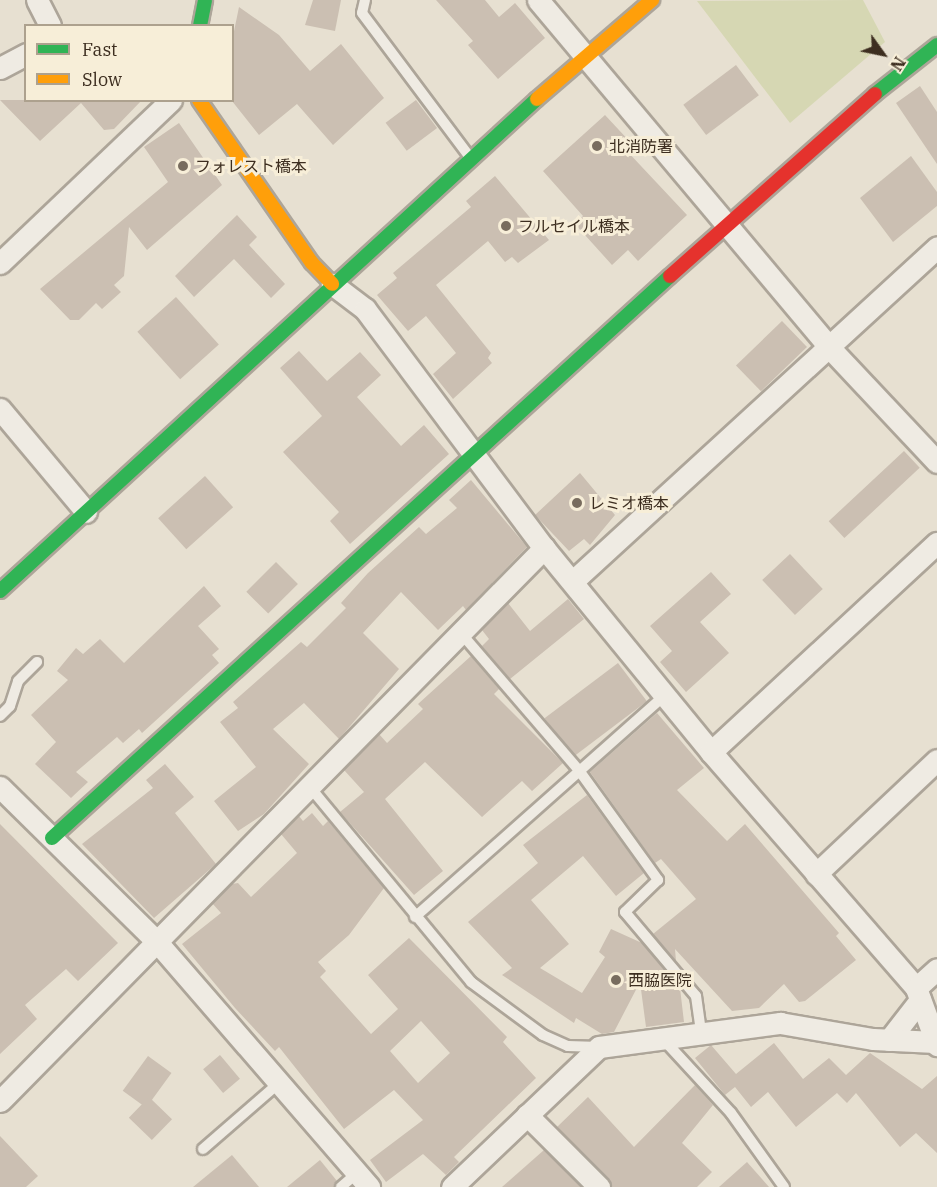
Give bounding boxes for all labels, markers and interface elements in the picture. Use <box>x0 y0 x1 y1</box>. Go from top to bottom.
legend <box>24 24 234 102</box>
north arrow <box>853 24 913 84</box>
text: Fast <box>82 38 117 61</box>
text: N <box>886 53 910 75</box>
text: Slow <box>82 68 122 91</box>
place label: 北消防署 <box>609 136 673 156</box>
marker: 北消防署 <box>590 139 604 153</box>
place label: フォレスト橋本 <box>195 156 307 176</box>
marker: フォレスト橋本 <box>176 159 190 173</box>
place label: フルセイル橋本 <box>518 216 630 236</box>
marker: フルセイル橋本 <box>499 219 513 233</box>
place label: レミオ橋本 <box>589 493 669 513</box>
marker: レミオ橋本 <box>570 496 584 510</box>
place label: 西脇医院 <box>628 970 692 990</box>
marker: 西脇医院 <box>609 973 623 987</box>

